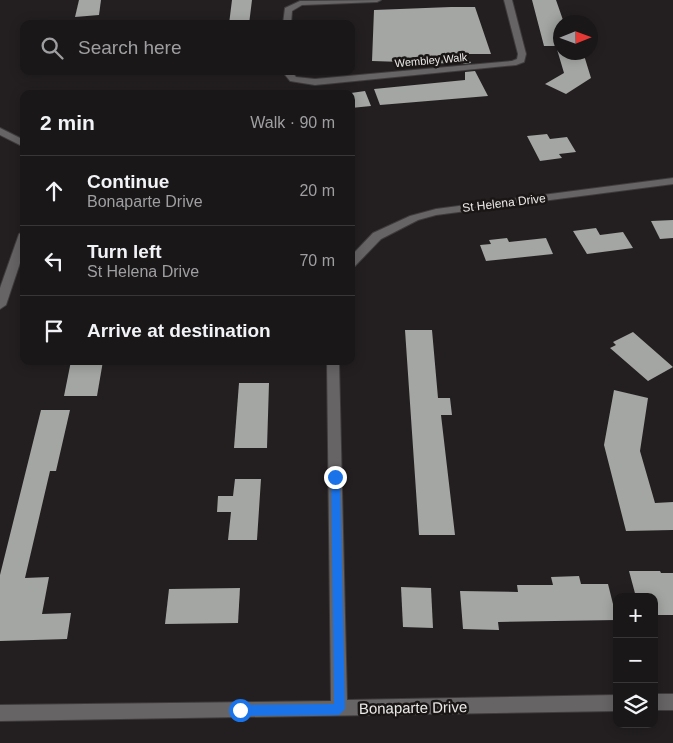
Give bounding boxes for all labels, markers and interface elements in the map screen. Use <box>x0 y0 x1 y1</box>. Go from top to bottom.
north arrow <box>553 15 598 60</box>
search box <box>20 20 355 75</box>
icon: search <box>38 34 66 62</box>
text: Search here <box>78 37 182 58</box>
street label: Wembley Walk <box>394 51 468 69</box>
text: 2 min <box>40 111 95 134</box>
text: Walk · 90 m <box>250 114 335 131</box>
text: Continue <box>87 171 169 192</box>
icon: ahead <box>40 177 68 205</box>
text: 20 m <box>299 182 335 199</box>
street label: St Helena Drive <box>461 191 547 215</box>
text: Bonaparte Drive <box>87 193 203 210</box>
text: Turn left <box>87 241 162 262</box>
icon: left <box>40 247 68 275</box>
text: 70 m <box>299 252 335 269</box>
text: St Helena Drive <box>87 263 199 280</box>
icon: arrive <box>40 317 68 345</box>
text: Arrive at destination <box>87 320 271 341</box>
route end <box>324 466 347 489</box>
map controls <box>613 593 658 728</box>
button: + <box>613 593 658 638</box>
button: − <box>613 638 658 683</box>
button: layers <box>613 683 658 728</box>
street label: Bonaparte Drive <box>359 698 467 717</box>
route start <box>229 699 252 722</box>

